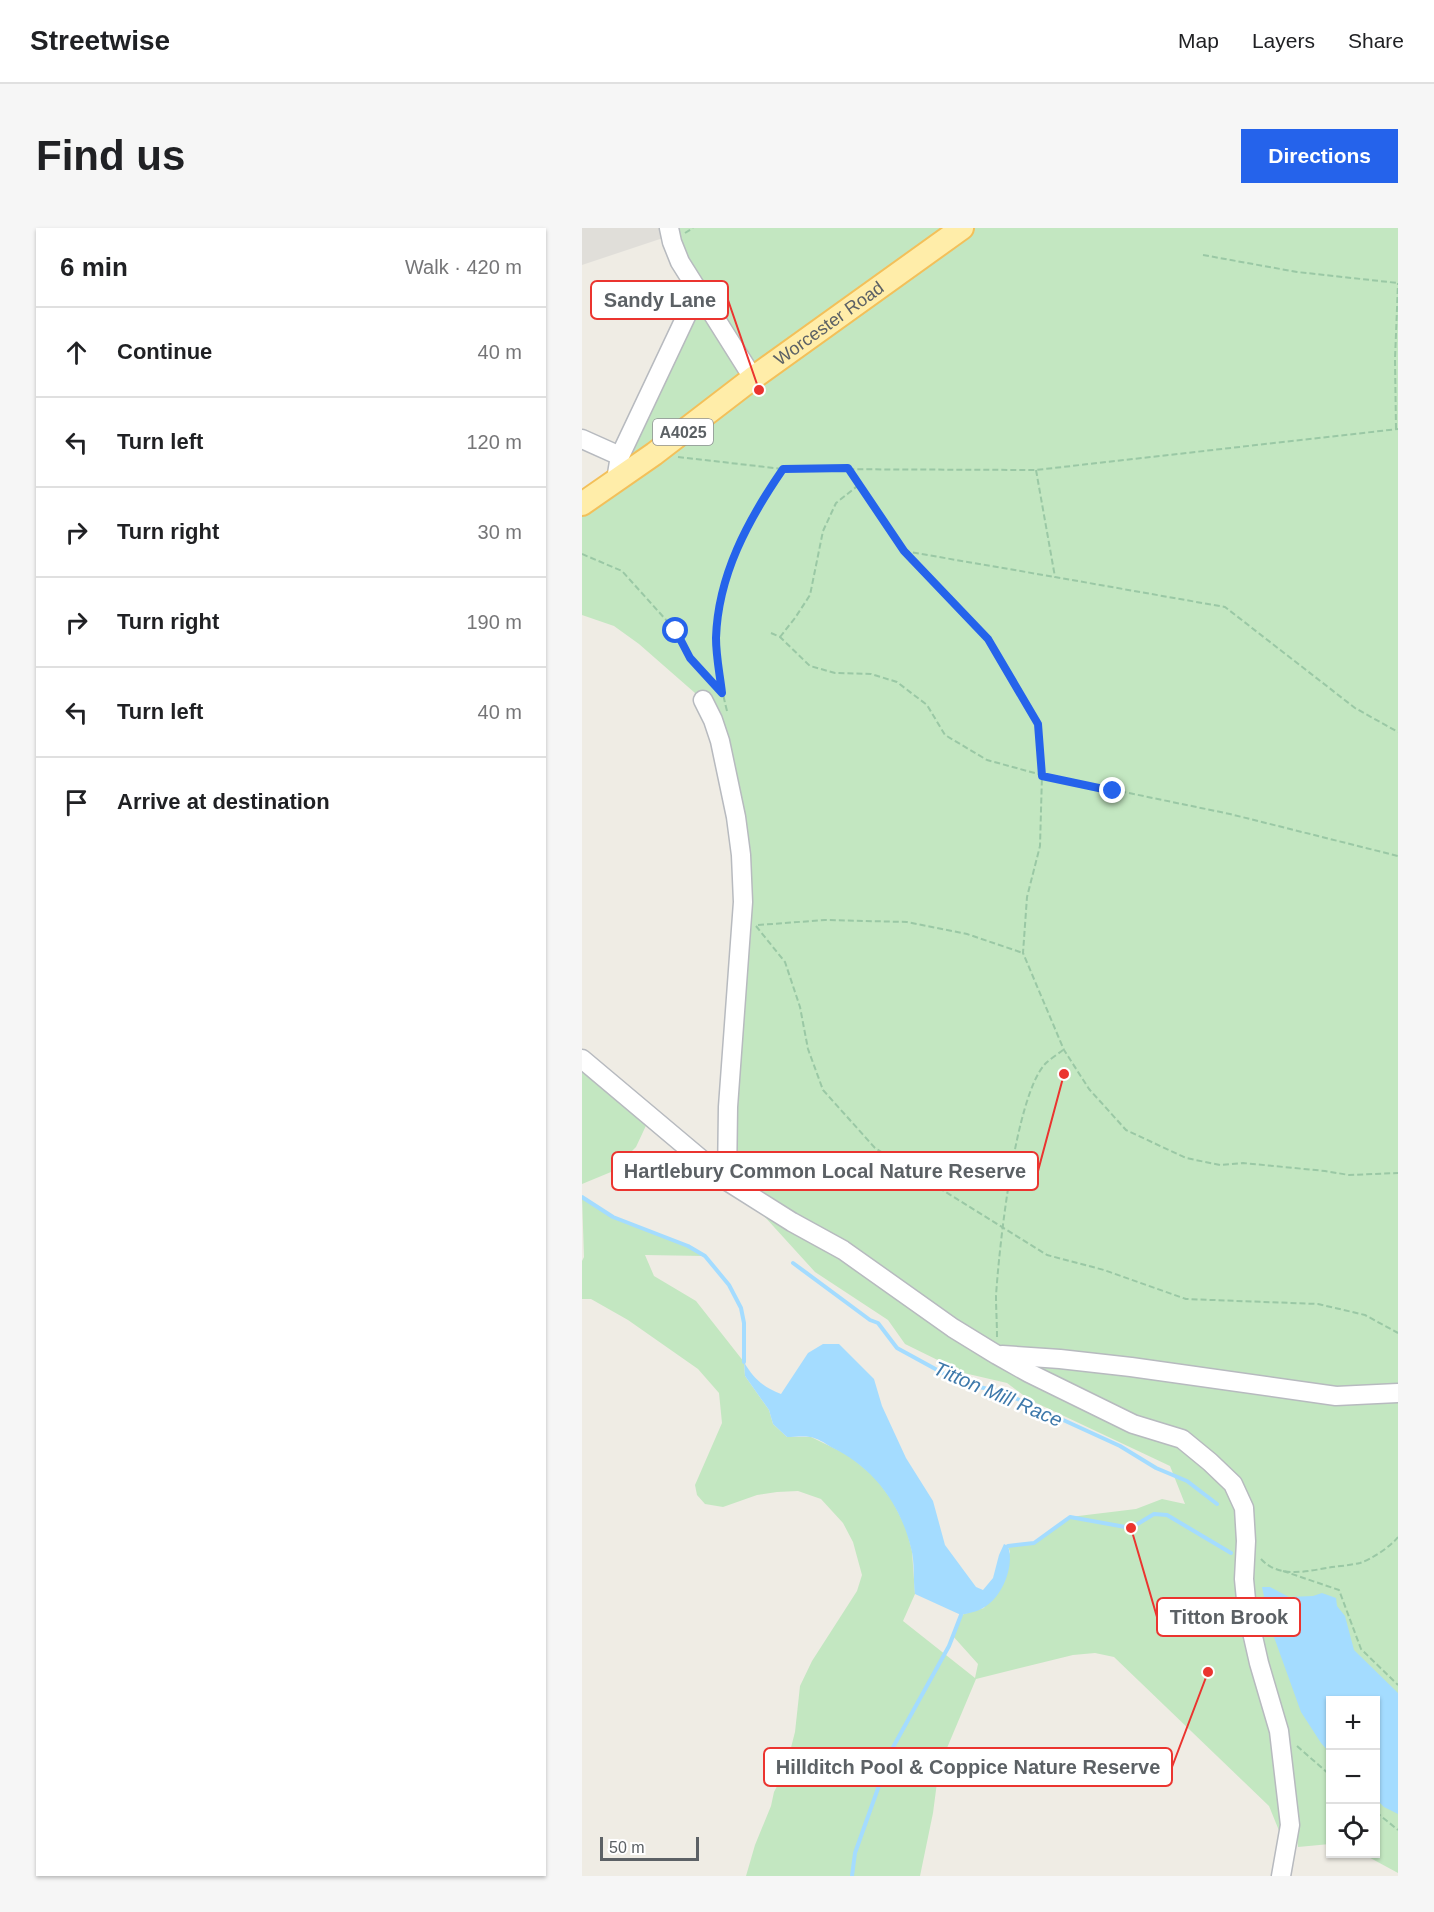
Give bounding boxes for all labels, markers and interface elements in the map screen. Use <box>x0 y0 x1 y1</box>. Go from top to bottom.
text: Streetwise <box>30 25 170 56</box>
text: Map <box>1178 29 1219 52</box>
text: Layers <box>1252 29 1315 52</box>
text: Share <box>1348 29 1404 52</box>
button: Directions <box>1241 129 1398 183</box>
text: Find us <box>36 132 185 179</box>
text: 6 min <box>60 252 128 282</box>
text: Walk · 420 m <box>405 256 522 278</box>
street label: Worcester Road <box>770 277 888 369</box>
callout: Sandy Lane <box>591 281 728 319</box>
text: Sandy Lane <box>604 289 716 311</box>
icon: ahead <box>60 336 93 369</box>
text: Continue <box>117 339 212 364</box>
text: 40 m <box>478 341 522 363</box>
road number: A4025 <box>653 419 713 445</box>
icon: left <box>60 426 93 459</box>
text: Turn left <box>117 429 203 454</box>
text: 120 m <box>466 431 522 453</box>
icon: right <box>60 516 93 549</box>
text: Turn right <box>117 519 219 544</box>
text: 30 m <box>478 521 522 543</box>
icon: right <box>60 606 93 639</box>
text: Turn right <box>117 609 219 634</box>
text: 190 m <box>466 611 522 633</box>
route start <box>662 617 688 643</box>
icon: left <box>60 696 93 729</box>
text: Turn left <box>117 699 203 724</box>
text: 40 m <box>478 701 522 723</box>
route end <box>1099 777 1125 803</box>
icon: arrive <box>60 786 93 819</box>
text: Arrive at destination <box>117 789 330 814</box>
callout: Hartlebury Common Local Nature Reserve <box>612 1152 1038 1190</box>
text: Hartlebury Common Local Nature Reserve <box>624 1160 1026 1182</box>
water label: Titton Mill Race <box>930 1357 1066 1431</box>
callout: Titton Brook <box>1157 1598 1300 1636</box>
text: Titton Brook <box>1170 1606 1289 1628</box>
map controls <box>1326 1696 1380 1858</box>
button: + <box>1326 1696 1380 1750</box>
callout: Hillditch Pool & Coppice Nature Reserve <box>764 1748 1172 1786</box>
button: − <box>1326 1750 1380 1804</box>
text: Hillditch Pool & Coppice Nature Reserve <box>776 1756 1160 1778</box>
button: locate <box>1326 1804 1380 1858</box>
scale bar <box>600 1834 699 1862</box>
text: 50 m <box>609 1839 645 1856</box>

